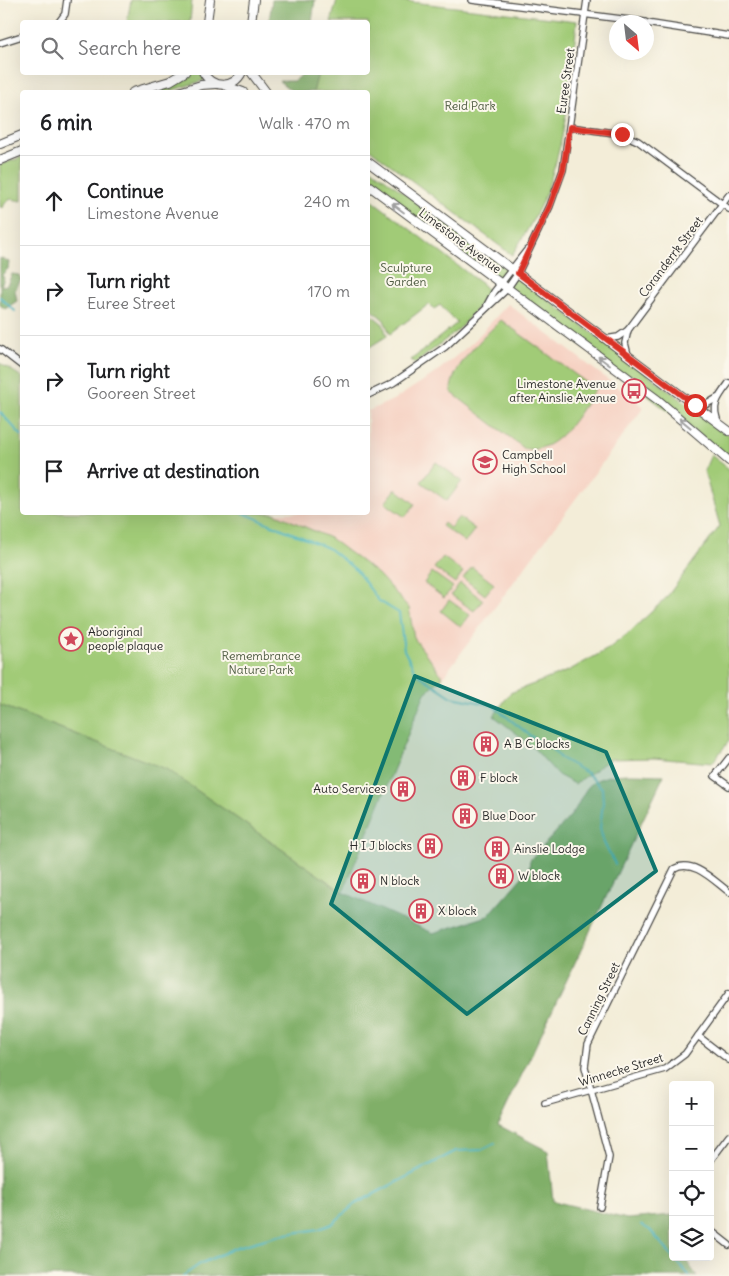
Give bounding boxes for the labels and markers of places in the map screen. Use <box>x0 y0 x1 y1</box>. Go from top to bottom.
place label: Limestone Avenue after Ainslie Avenue <box>509 376 616 405</box>
bus stop icon: Limestone Avenue after Ainslie Avenue <box>621 378 647 404</box>
place label: Campbell High School <box>502 447 566 476</box>
school or university icon: Campbell High School <box>472 449 498 475</box>
place label: Aboriginal people plaque <box>88 624 163 653</box>
place icon: Aboriginal people plaque <box>58 626 84 652</box>
building icon: A B C blocks <box>473 731 499 757</box>
place label: A B C blocks <box>504 736 570 751</box>
building icon: F block <box>450 765 476 791</box>
place label: F block <box>480 770 518 785</box>
building icon: Auto Services <box>390 776 416 802</box>
place label: Auto Services <box>313 781 386 796</box>
building icon: Blue Door <box>452 803 478 829</box>
place label: Blue Door <box>482 808 536 823</box>
building icon: H I J blocks <box>417 833 443 859</box>
building icon: Ainslie Lodge <box>484 836 510 862</box>
place label: H I J blocks <box>350 838 412 853</box>
place label: Ainslie Lodge <box>514 841 585 856</box>
building icon: W block <box>488 863 514 889</box>
building icon: N block <box>350 868 376 894</box>
place label: W block <box>518 868 560 883</box>
place label: N block <box>380 873 419 888</box>
building icon: X block <box>408 898 434 924</box>
place label: X block <box>438 903 477 918</box>

